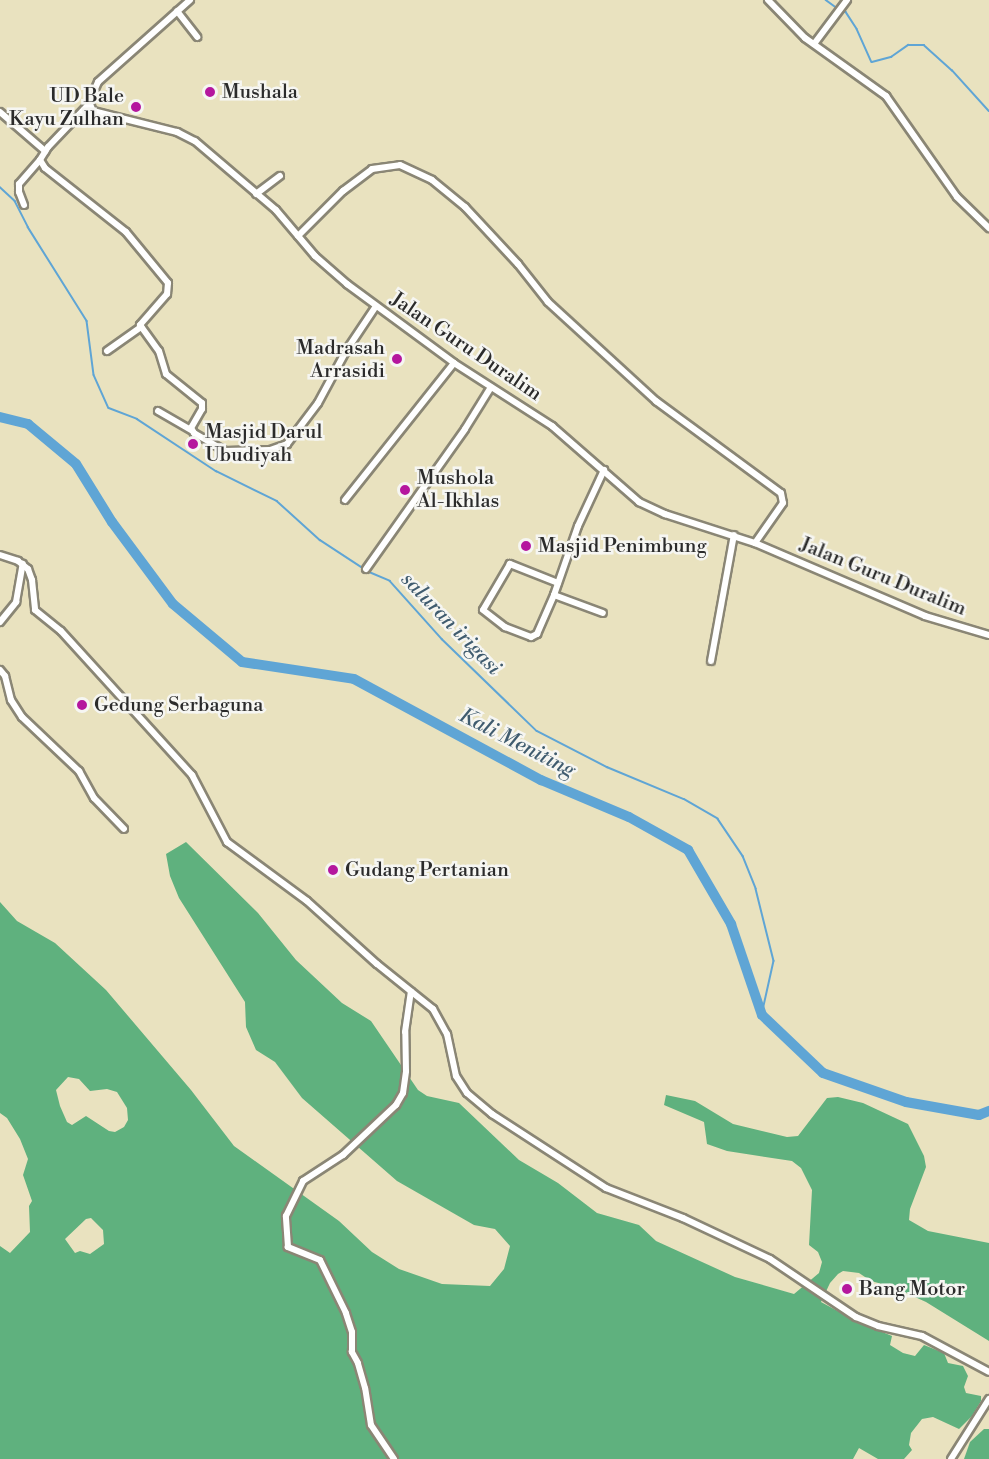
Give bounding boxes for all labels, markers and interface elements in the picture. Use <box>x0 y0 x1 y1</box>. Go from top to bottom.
place label: Mushala <box>222 80 298 104</box>
place label: UD Bale Kayu Zulhan <box>9 84 124 131</box>
marker: Mushala <box>203 85 217 99</box>
marker: UD Bale Kayu Zulhan <box>129 100 143 114</box>
street label: Jalan Guru Duralim <box>386 288 546 406</box>
place label: Madrasah Arrasidi <box>296 336 385 383</box>
marker: Madrasah Arrasidi <box>390 352 404 366</box>
place label: Masjid Darul Ubudiyah <box>205 420 322 467</box>
marker: Masjid Darul Ubudiyah <box>186 437 200 451</box>
place label: Mushola Al-Ikhlas <box>417 466 499 513</box>
marker: Mushola Al-Ikhlas <box>398 483 412 497</box>
street label: Jalan Guru Duralim <box>796 533 970 621</box>
place label: Masjid Penimbung <box>538 534 707 558</box>
marker: Masjid Penimbung <box>519 539 533 553</box>
water label: saluran irigasi <box>396 567 506 681</box>
place label: Gedung Serbaguna <box>94 693 263 717</box>
marker: Gedung Serbaguna <box>75 698 89 712</box>
water label: Kali Meniting <box>455 703 579 783</box>
place label: Gudang Pertanian <box>345 858 509 882</box>
marker: Gudang Pertanian <box>326 863 340 877</box>
place label: Bang Motor <box>859 1277 965 1301</box>
marker: Bang Motor <box>840 1282 854 1296</box>

